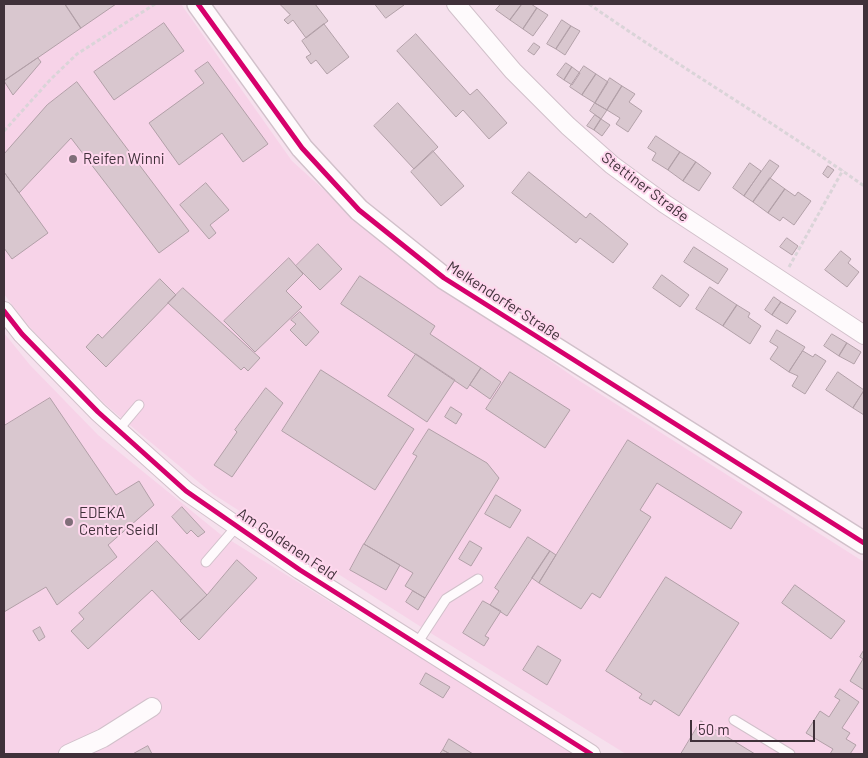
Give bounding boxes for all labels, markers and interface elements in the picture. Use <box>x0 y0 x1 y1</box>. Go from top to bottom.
street label: Stettiner Straße <box>598 148 692 226</box>
place label: Reifen Winni <box>83 150 165 168</box>
marker: Reifen Winni <box>67 153 79 165</box>
street label: Melkendorfer Straße <box>444 257 564 345</box>
place label: EDEKA Center Seidl <box>79 504 158 539</box>
street label: Am Goldenen Feld <box>234 504 340 584</box>
marker: EDEKA Center Seidl <box>63 516 75 528</box>
scale bar <box>693 710 818 742</box>
text: 50 m <box>698 720 730 738</box>

